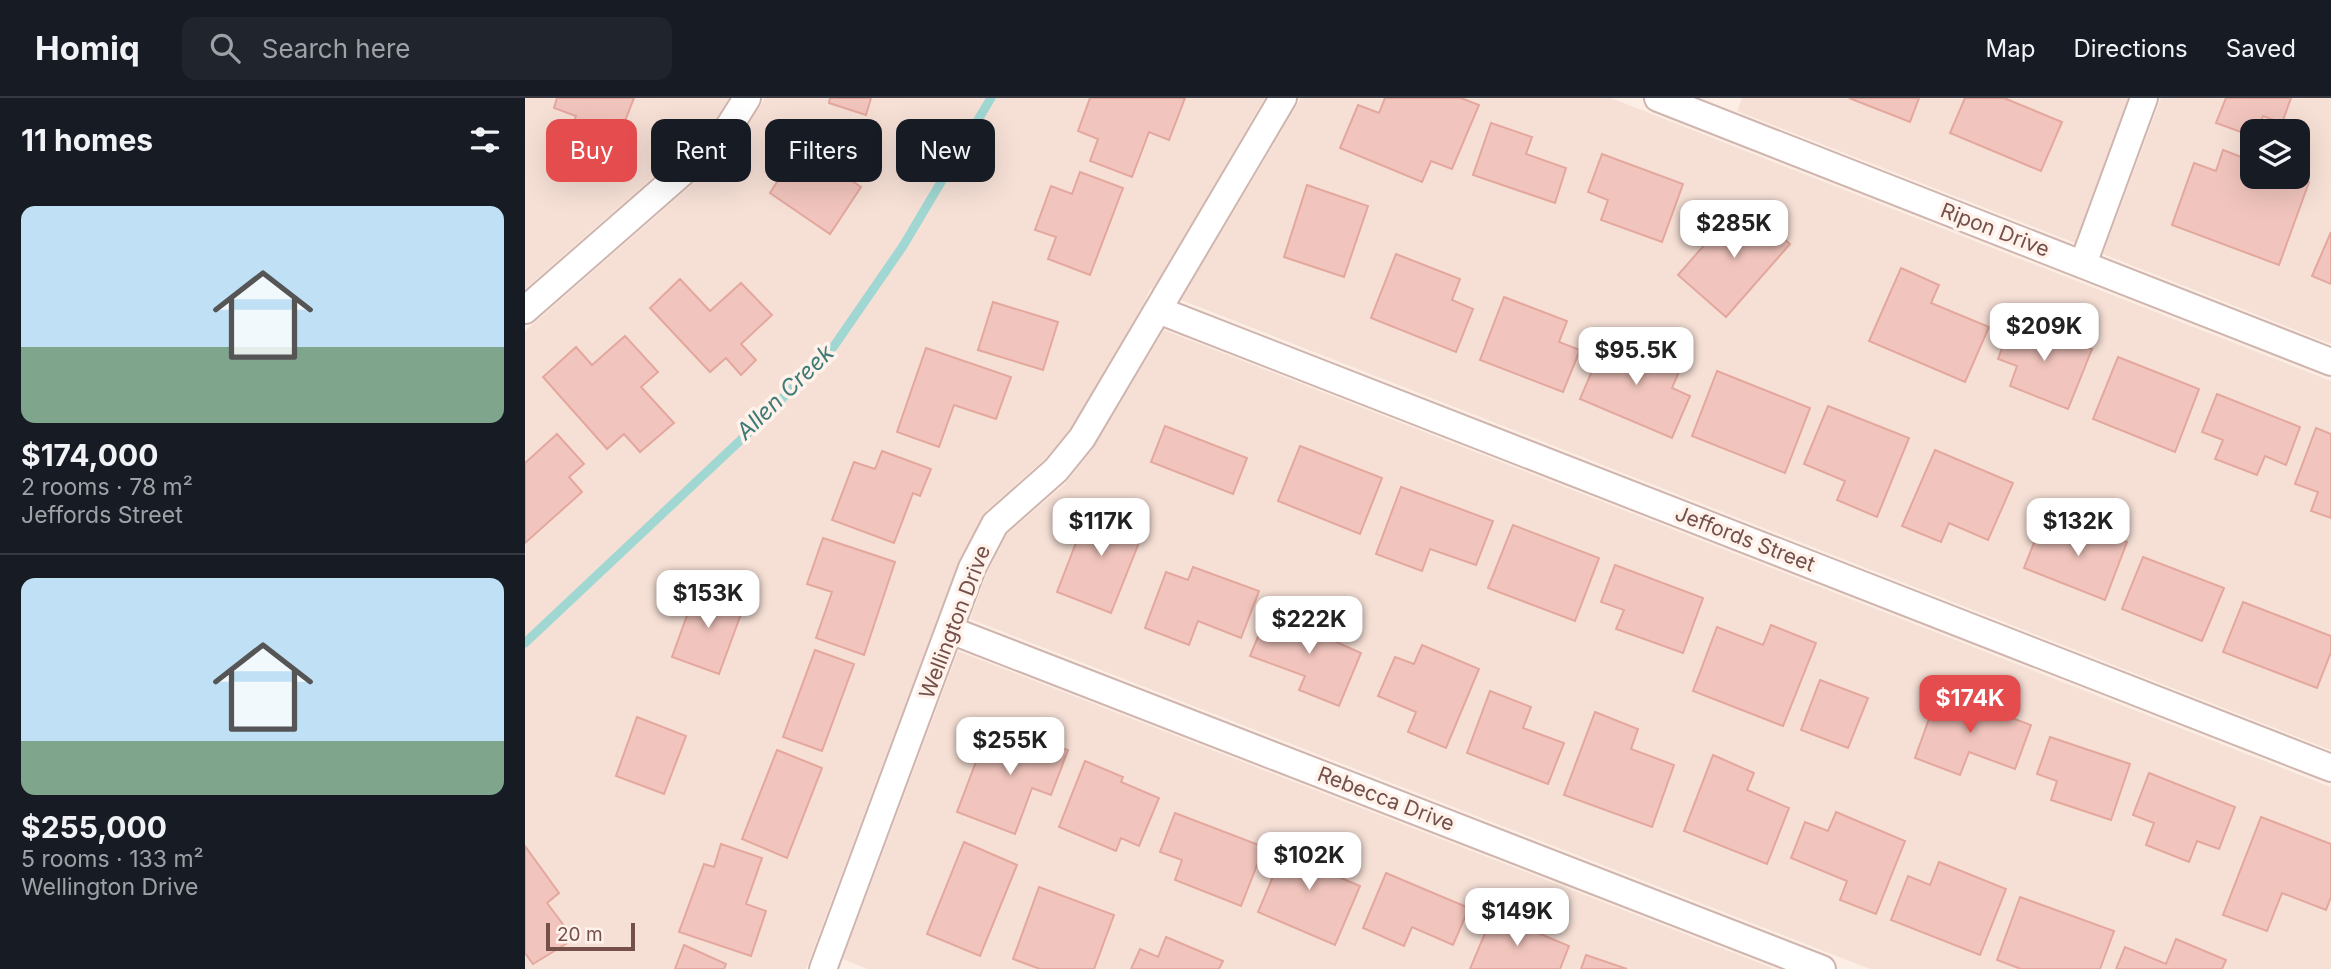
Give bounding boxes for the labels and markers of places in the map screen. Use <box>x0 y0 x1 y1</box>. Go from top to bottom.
pin: $285K <box>1685 200 1783 260</box>
pin: $209K <box>1995 303 2093 363</box>
pin: $95.5K <box>1579 328 1693 387</box>
pin: $117K <box>1052 498 1150 558</box>
pin: $132K <box>2029 498 2127 558</box>
pin: $153K <box>659 570 757 630</box>
pin: $222K <box>1260 596 1358 656</box>
pin: $174K <box>1921 676 2019 735</box>
pin: $255K <box>961 718 1059 777</box>
pin: $102K <box>1260 832 1358 892</box>
pin: $149K <box>1468 888 1566 948</box>

